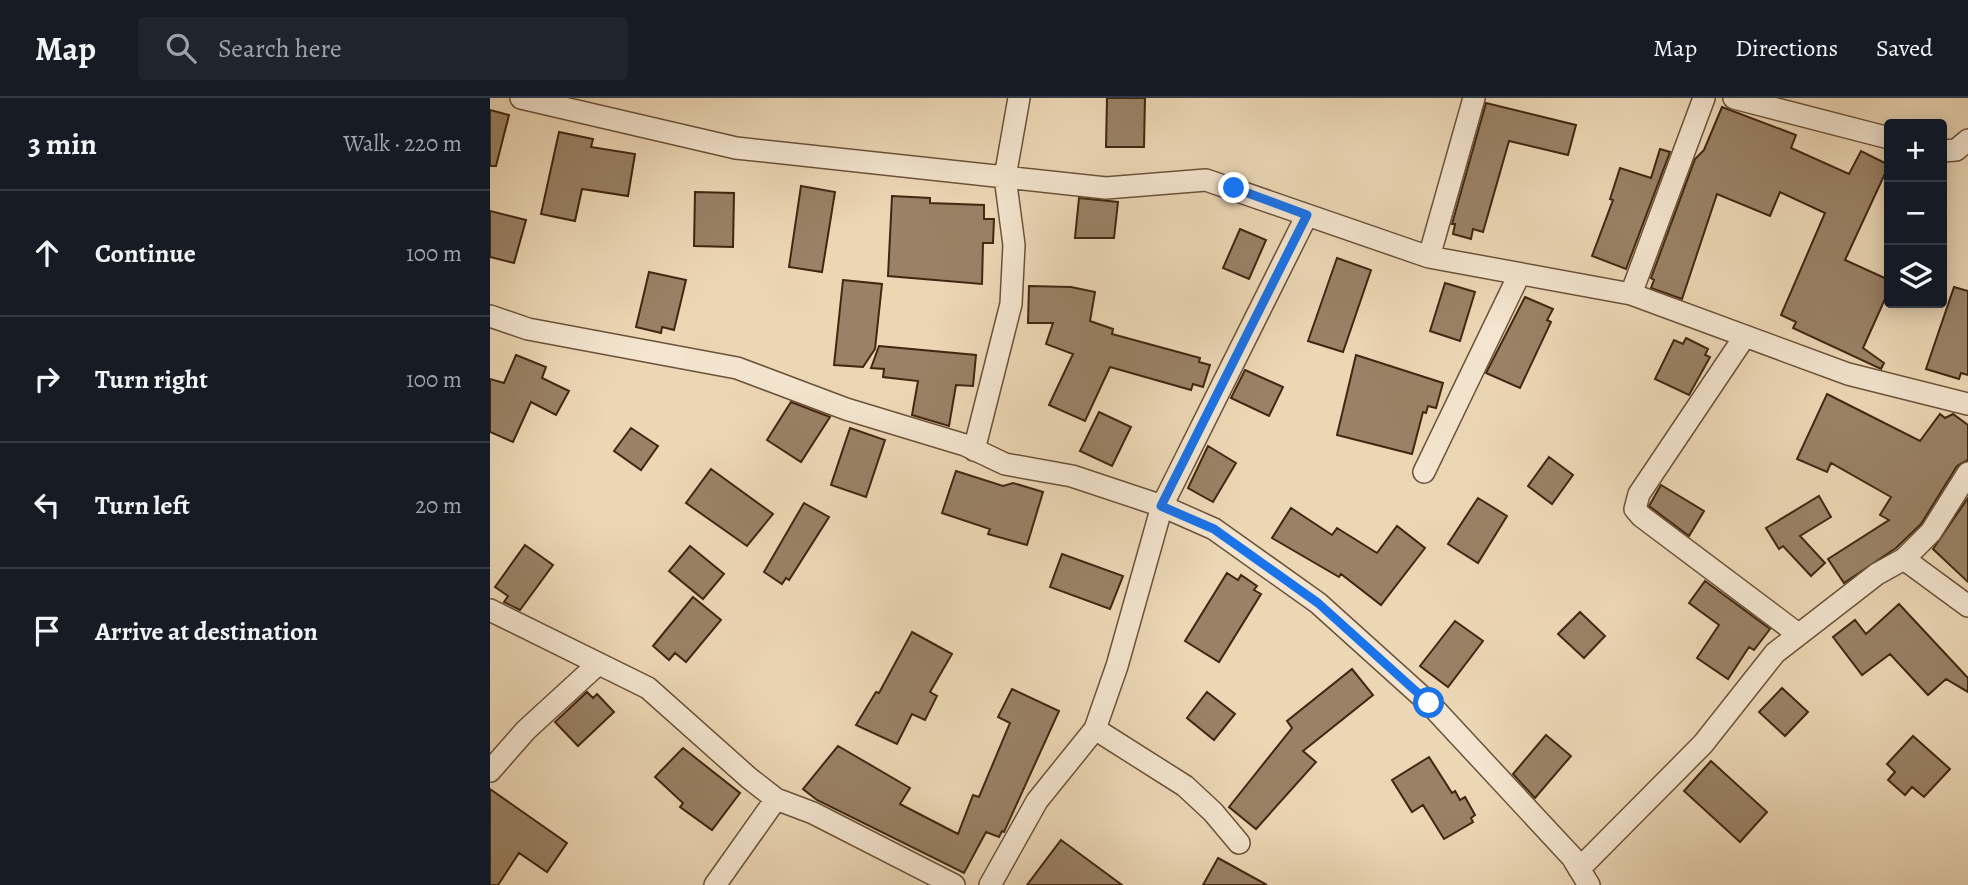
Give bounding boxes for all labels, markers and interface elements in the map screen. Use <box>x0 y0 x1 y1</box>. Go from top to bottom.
search box <box>138 17 628 80</box>
text: Map <box>35 26 96 71</box>
icon: search <box>162 29 200 67</box>
text: Search here <box>218 31 342 66</box>
text: Map <box>1653 32 1697 64</box>
text: Directions <box>1735 32 1838 64</box>
text: Saved <box>1876 32 1933 64</box>
map controls <box>1884 119 1947 308</box>
button: + <box>1884 119 1947 182</box>
text: 3 min <box>28 124 97 164</box>
text: Walk · 220 m <box>343 128 462 159</box>
route end <box>1218 172 1249 203</box>
button: − <box>1884 182 1947 245</box>
icon: ahead <box>28 234 66 272</box>
text: Continue <box>95 236 196 271</box>
text: 100 m <box>406 238 462 269</box>
button: layers <box>1884 245 1947 308</box>
icon: right <box>28 360 66 398</box>
text: Turn right <box>95 362 208 397</box>
text: 100 m <box>406 364 462 395</box>
icon: left <box>28 486 66 524</box>
text: Turn left <box>95 488 190 523</box>
text: 20 m <box>415 490 462 521</box>
icon: arrive <box>28 612 66 650</box>
text: Arrive at destination <box>95 614 318 649</box>
route start <box>1413 687 1444 718</box>

